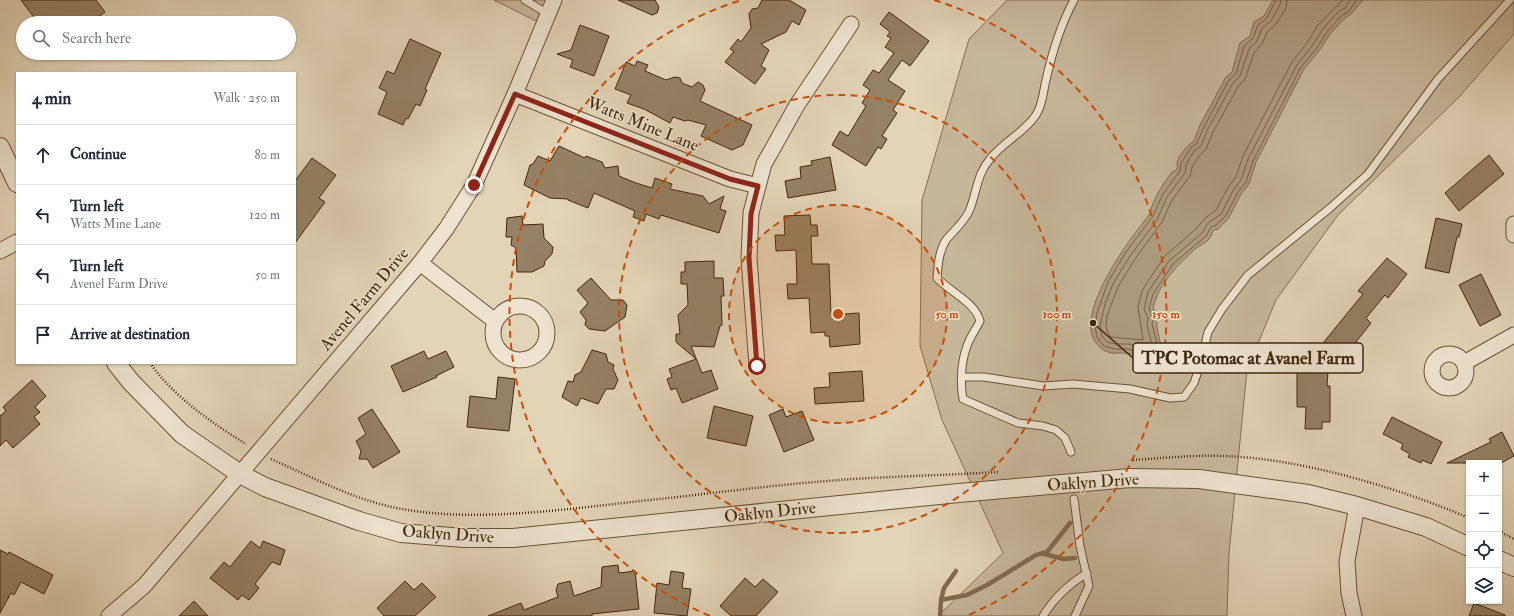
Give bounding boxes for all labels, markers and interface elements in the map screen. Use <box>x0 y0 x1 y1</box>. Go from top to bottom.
search box <box>16 16 296 60</box>
icon: search <box>30 27 52 49</box>
text: Search here <box>62 29 131 48</box>
text: 4 min <box>32 88 71 109</box>
text: Walk · 250 m <box>213 90 280 106</box>
street label: Watts Mine Lane <box>583 92 702 156</box>
icon: ahead <box>32 144 54 166</box>
text: Continue <box>70 145 126 164</box>
text: 80 m <box>254 147 280 163</box>
route end <box>465 176 483 194</box>
text: Turn left <box>70 197 124 216</box>
icon: left <box>32 204 54 226</box>
text: 120 m <box>249 207 280 223</box>
text: Watts Mine Lane <box>70 216 161 232</box>
street label: Avenel Farm Drive <box>314 243 413 355</box>
text: Turn left <box>70 257 124 276</box>
icon: left <box>32 264 54 286</box>
text: 50 m <box>255 267 280 283</box>
text: Avenel Farm Drive <box>70 276 168 292</box>
centre of rings <box>831 307 845 321</box>
text: 50 m <box>935 307 959 322</box>
text: 100 m <box>1043 307 1072 322</box>
text: 150 m <box>1152 307 1180 322</box>
icon: arrive <box>32 324 54 346</box>
text: Arrive at destination <box>70 325 190 344</box>
callout: TPC Potomac at Avanel Farm <box>1133 343 1363 373</box>
text: TPC Potomac at Avanel Farm <box>1140 347 1356 370</box>
route start <box>748 357 766 375</box>
map controls <box>1466 460 1502 604</box>
button: + <box>1466 460 1502 496</box>
street label: Oaklyn Drive <box>1046 468 1140 497</box>
button: − <box>1466 496 1502 532</box>
street label: Oaklyn Drive <box>723 497 817 528</box>
street label: Oaklyn Drive <box>401 520 495 549</box>
button: locate <box>1466 532 1502 568</box>
button: layers <box>1466 568 1502 604</box>

